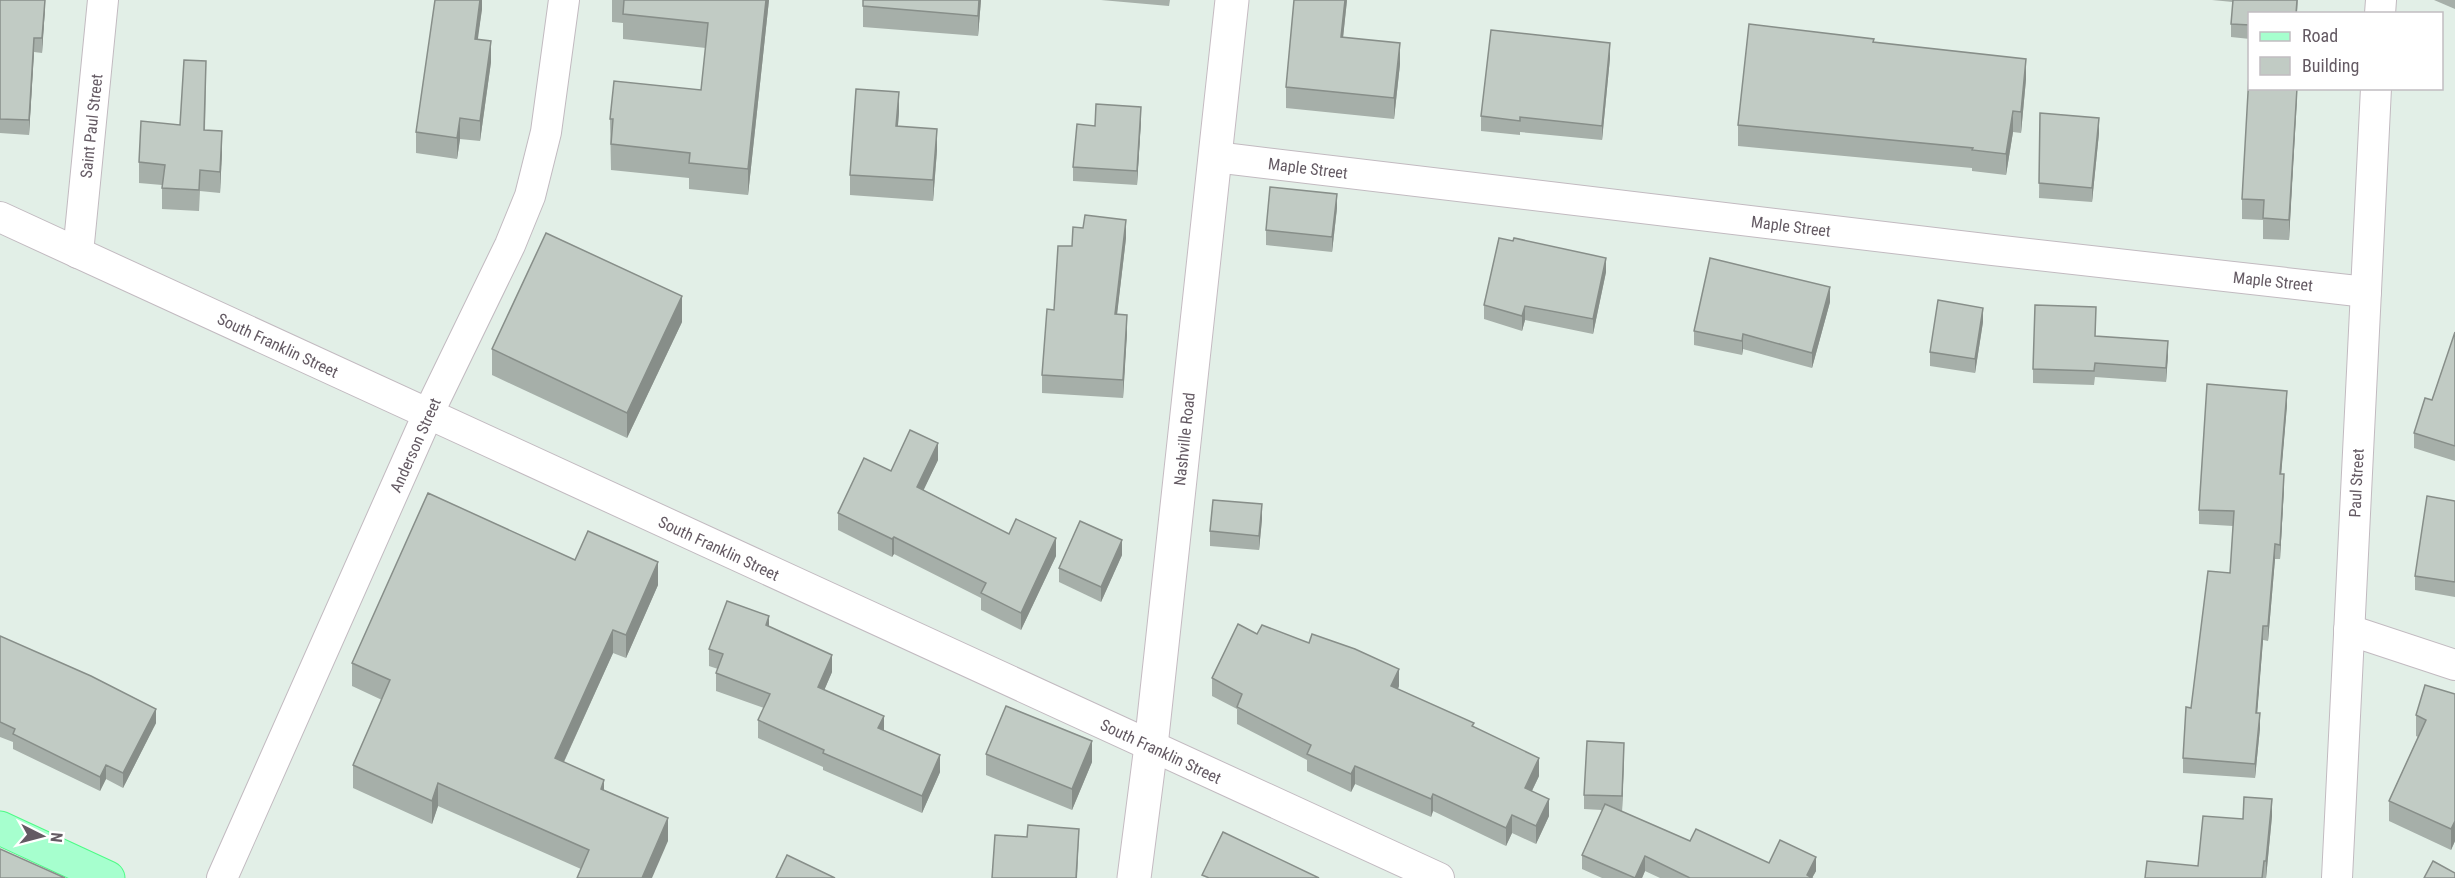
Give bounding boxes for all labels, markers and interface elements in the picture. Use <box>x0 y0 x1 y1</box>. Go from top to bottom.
legend <box>2248 12 2443 90</box>
text: Road <box>2302 25 2338 46</box>
text: Building <box>2302 55 2359 76</box>
street label: Saint Paul Street <box>77 73 106 179</box>
street label: Maple Street <box>1267 154 1349 183</box>
street label: Maple Street <box>1750 212 1832 241</box>
street label: Maple Street <box>2232 268 2314 295</box>
street label: South Franklin Street <box>214 309 341 382</box>
street label: Nashville Road <box>1170 391 1199 487</box>
street label: Anderson Street <box>386 395 445 495</box>
street label: Paul Street <box>2345 448 2368 518</box>
street label: South Franklin Street <box>655 512 782 585</box>
street label: South Franklin Street <box>1097 715 1224 788</box>
north arrow <box>12 806 72 866</box>
text: N <box>46 832 66 843</box>

